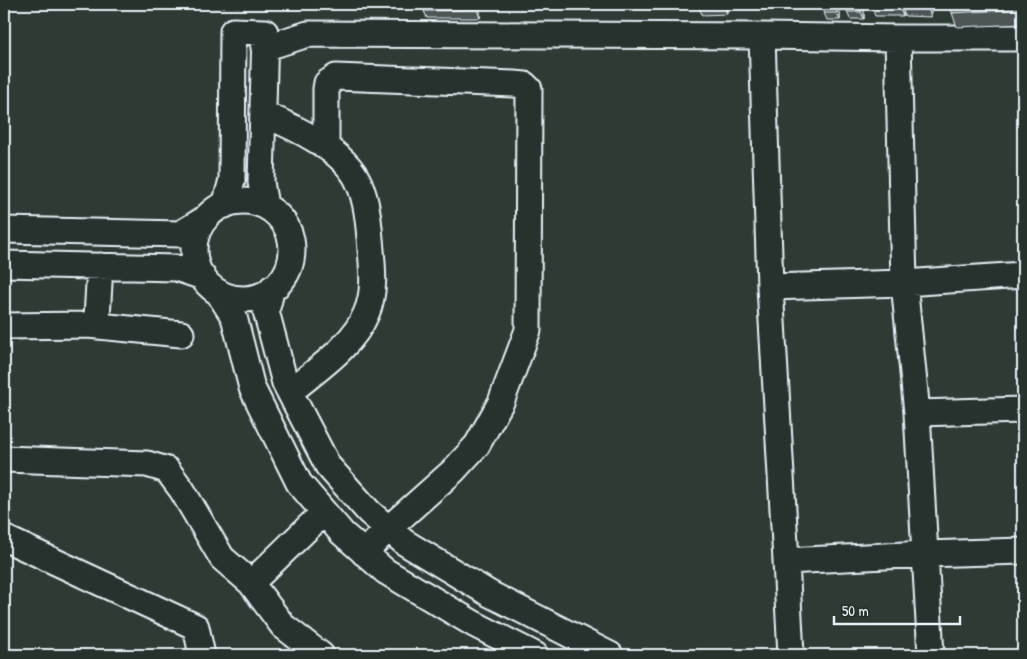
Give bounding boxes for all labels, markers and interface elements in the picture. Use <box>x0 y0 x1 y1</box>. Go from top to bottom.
scale bar <box>834 594 961 626</box>
text: 50 m <box>842 600 869 621</box>

